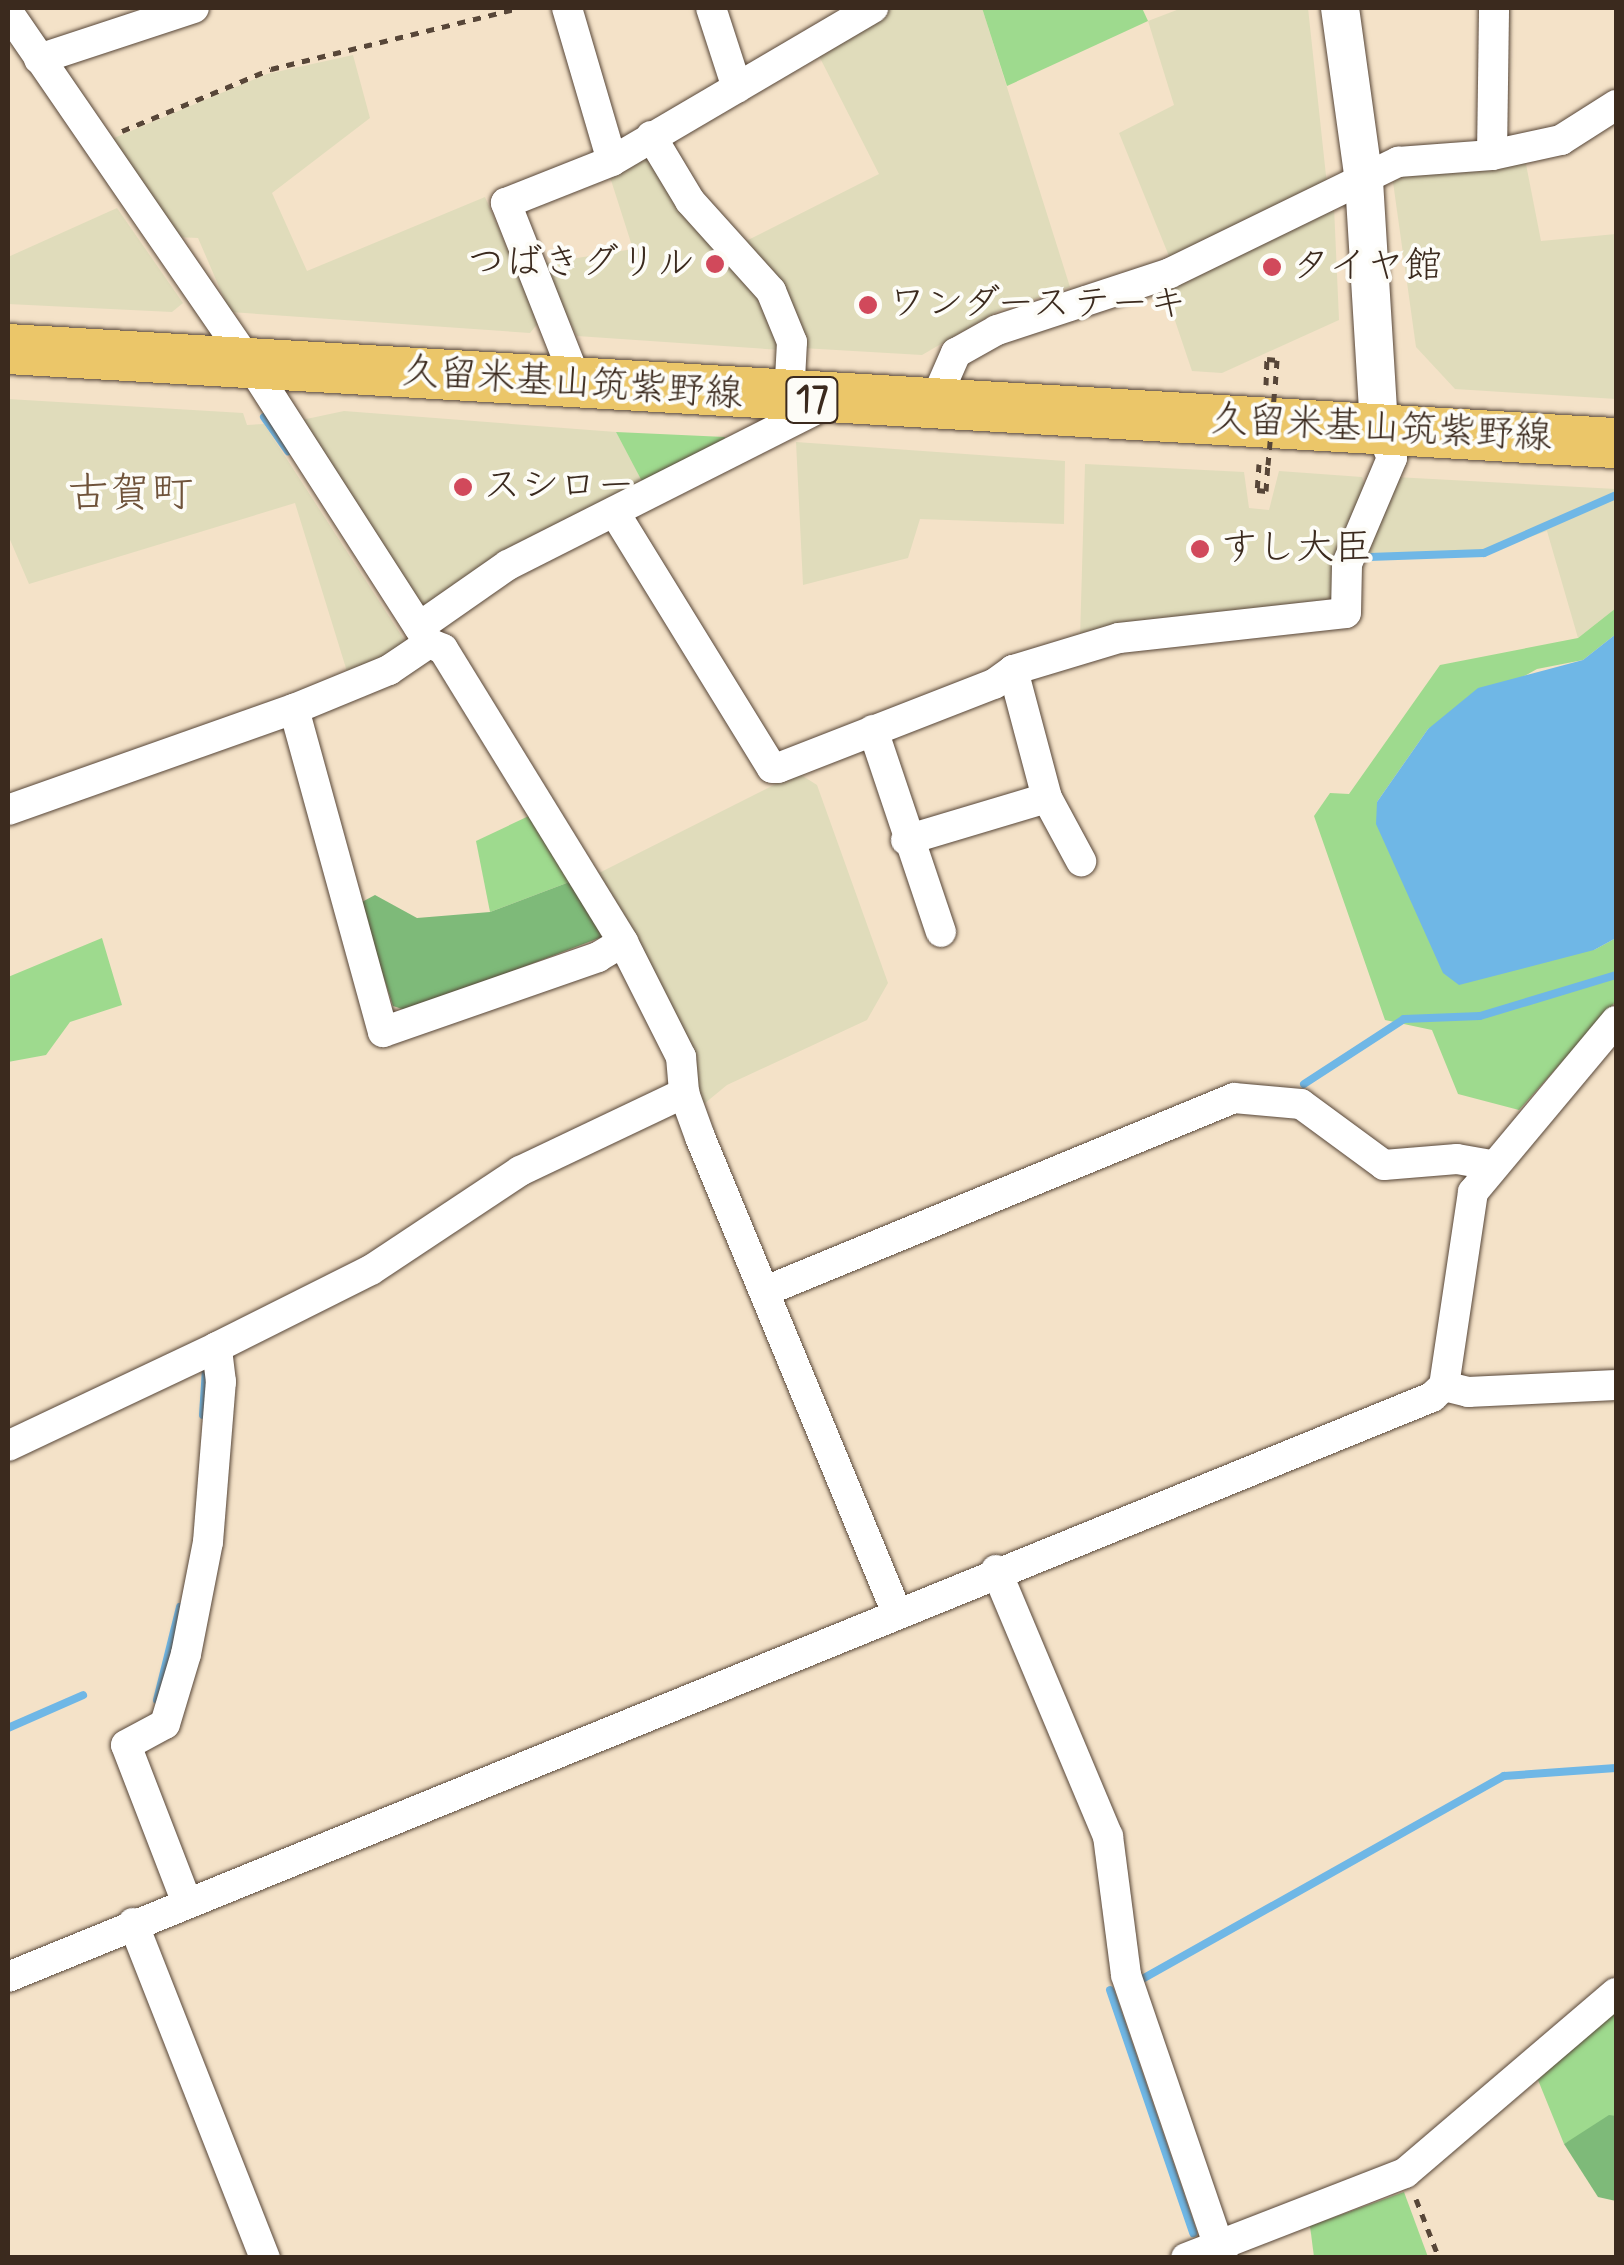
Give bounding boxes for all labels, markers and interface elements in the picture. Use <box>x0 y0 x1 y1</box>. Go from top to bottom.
place label: つばきグリル <box>467 241 695 287</box>
place label: タイヤ館 <box>1292 244 1444 290</box>
marker: つばきグリル <box>704 253 726 275</box>
marker: タイヤ館 <box>1261 256 1283 278</box>
place label: ワンダーステーキ <box>888 282 1188 328</box>
marker: ワンダーステーキ <box>857 294 879 316</box>
street label: 久留米基山筑紫野線 <box>400 349 744 419</box>
road number: 17 <box>784 370 840 430</box>
street label: 久留米基山筑紫野線 <box>1209 397 1553 461</box>
place label: スシロー <box>483 464 635 510</box>
district label: 古賀町 <box>67 470 193 520</box>
marker: スシロー <box>452 476 474 498</box>
place label: すし大臣 <box>1220 526 1372 572</box>
marker: すし大臣 <box>1189 538 1211 560</box>

